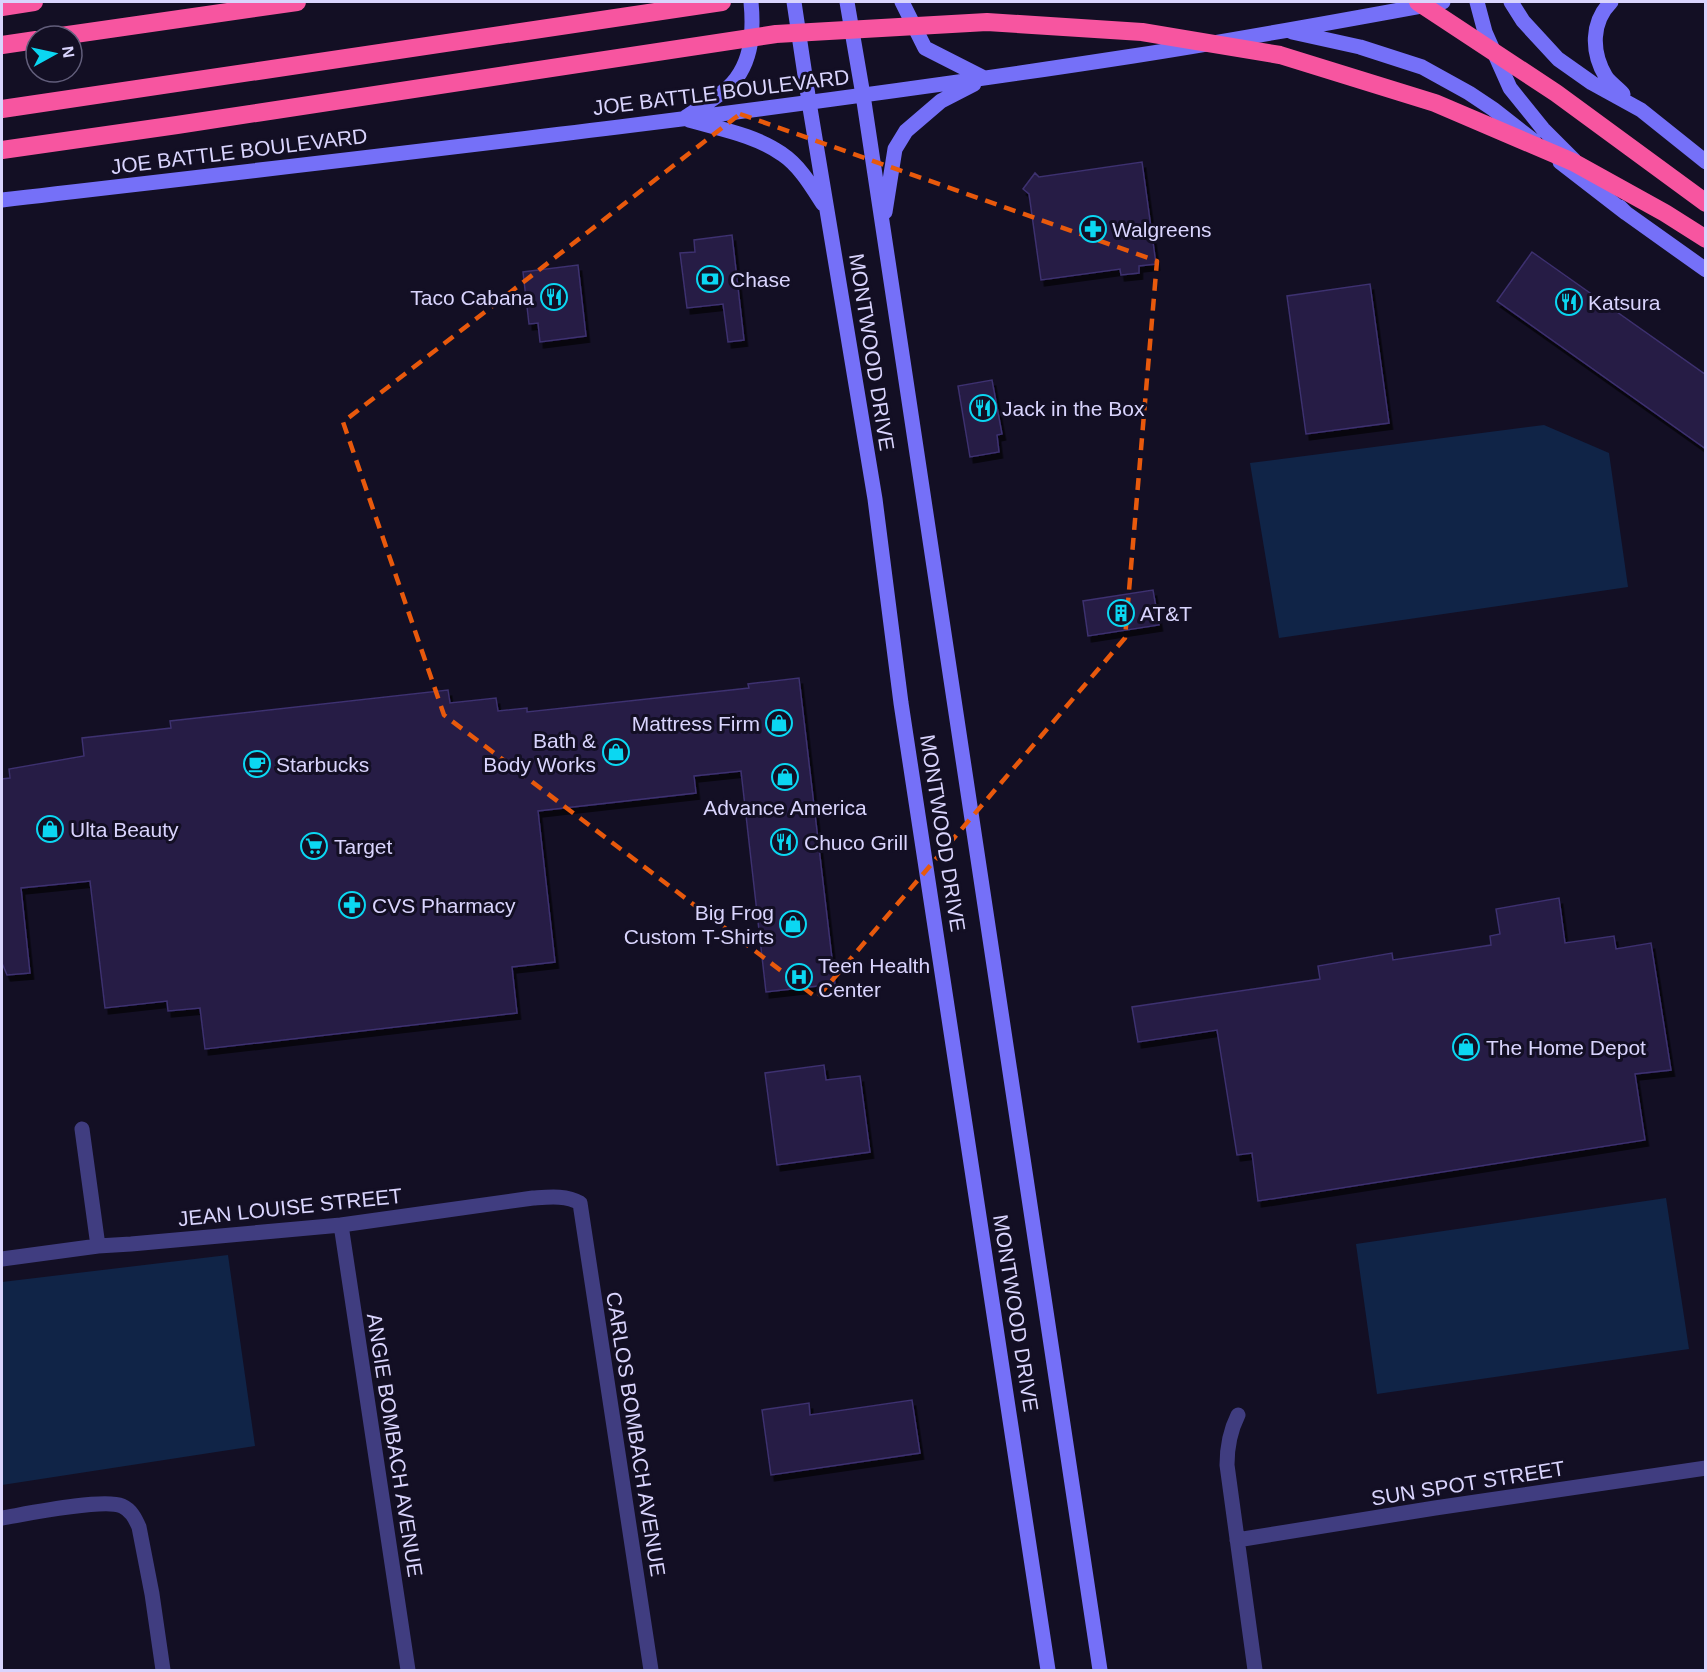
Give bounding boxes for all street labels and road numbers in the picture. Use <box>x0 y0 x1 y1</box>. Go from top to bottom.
street label: JOE BATTLE BOULEVARD <box>591 65 851 119</box>
street label: JOE BATTLE BOULEVARD <box>109 124 369 178</box>
street label: MONTWOOD DRIVE <box>845 252 899 452</box>
street label: MONTWOOD DRIVE <box>916 733 970 933</box>
street label: JEAN LOUISE STREET <box>177 1184 403 1230</box>
street label: MONTWOOD DRIVE <box>989 1213 1043 1413</box>
street label: CARLOS BOMBACH AVENUE <box>602 1290 670 1578</box>
street label: ANGIE BOMBACH AVENUE <box>363 1311 427 1579</box>
street label: SUN SPOT STREET <box>1370 1456 1567 1510</box>

